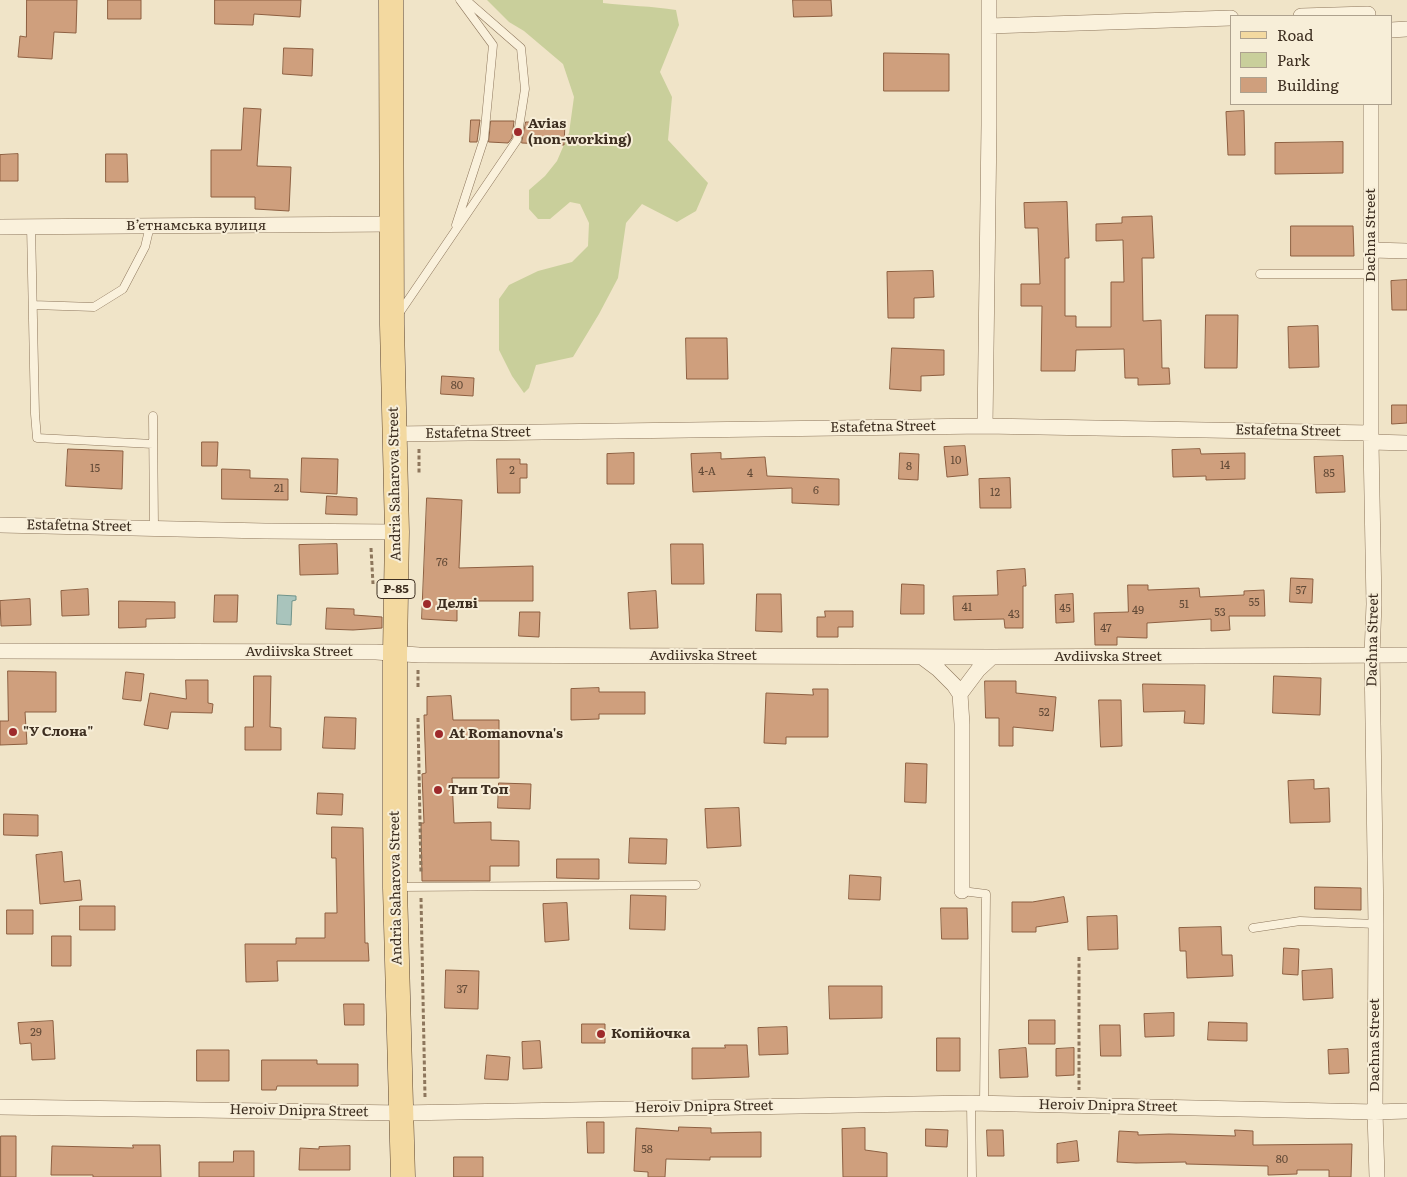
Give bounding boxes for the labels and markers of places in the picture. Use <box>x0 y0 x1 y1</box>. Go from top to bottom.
place label: Avias (non-working) <box>528 116 632 148</box>
marker: Avias (non-working) <box>512 126 524 138</box>
place label: Делві <box>437 596 478 612</box>
marker: Делві <box>421 598 433 610</box>
place label: "У Слона" <box>23 724 93 740</box>
marker: "У Слона" <box>7 726 19 738</box>
place label: At Romanovna's <box>449 726 563 742</box>
marker: At Romanovna's <box>433 728 445 740</box>
place label: Тип Топ <box>448 782 509 798</box>
marker: Тип Топ <box>432 784 444 796</box>
place label: Копійочка <box>611 1026 690 1042</box>
marker: Копійочка <box>595 1028 607 1040</box>

